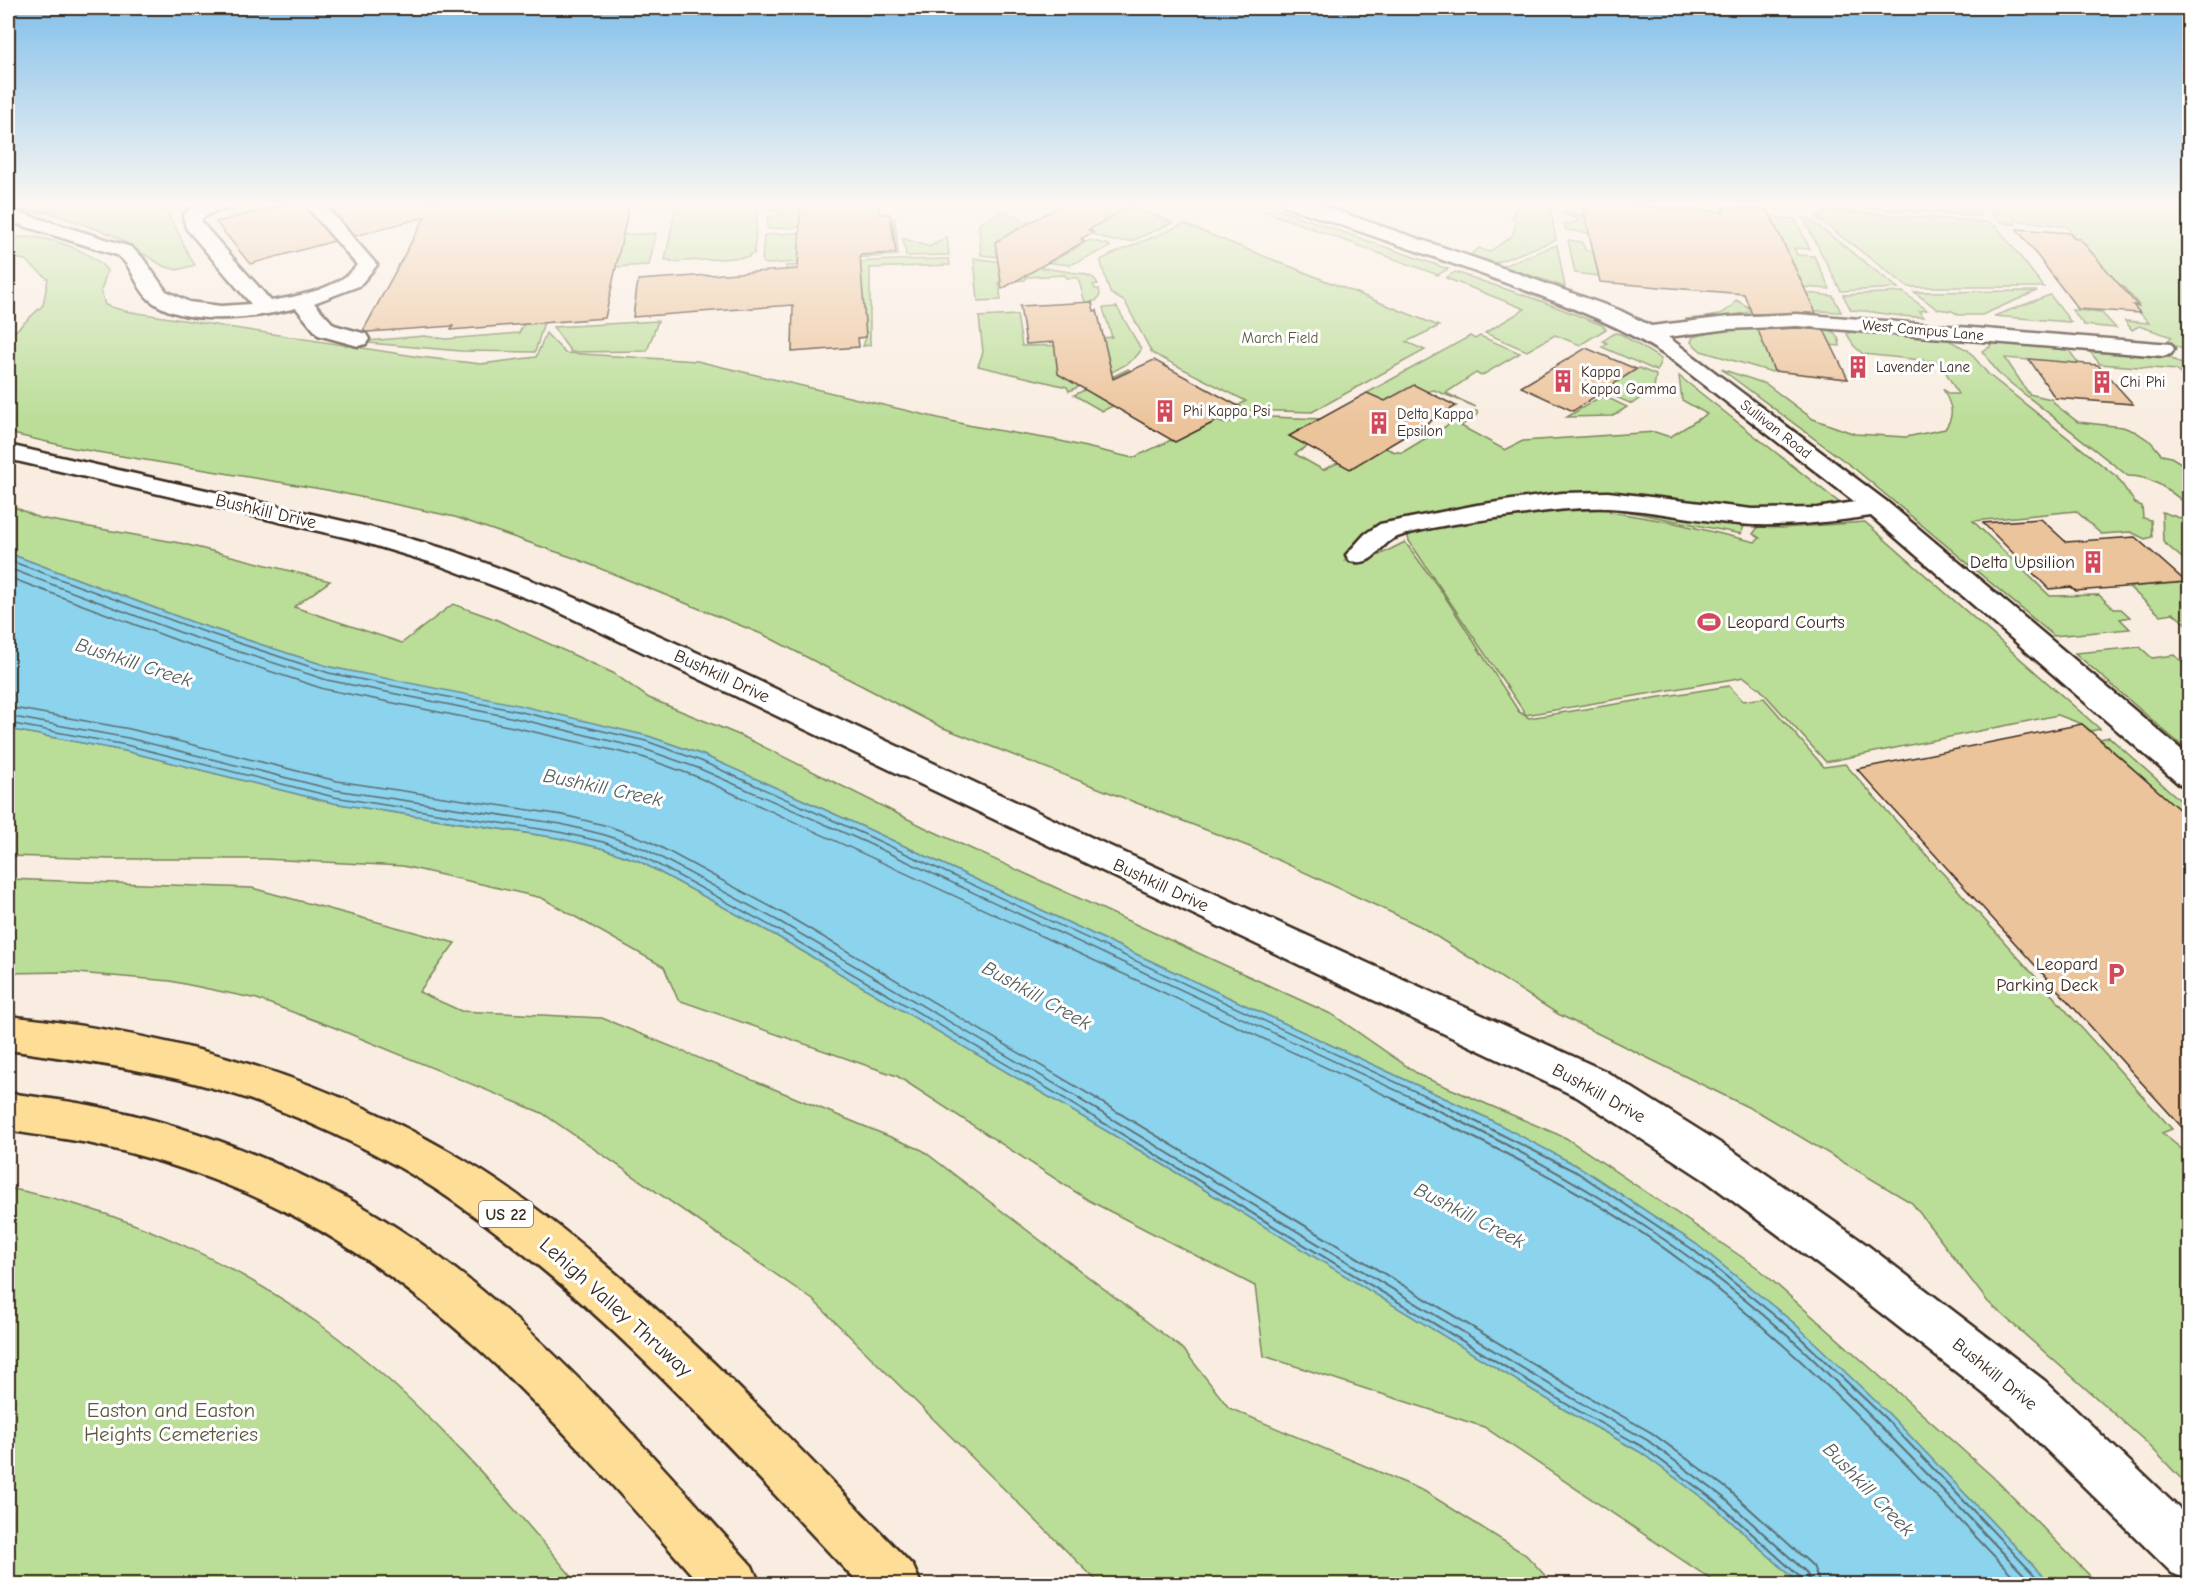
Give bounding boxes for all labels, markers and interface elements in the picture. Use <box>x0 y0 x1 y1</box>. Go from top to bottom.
street label: West Campus Lane <box>1861 316 1985 344</box>
park label: March Field <box>1242 329 1318 347</box>
building icon: Lavender Lane <box>1845 354 1871 380</box>
place label: Lavender Lane <box>1876 358 1970 376</box>
place label: Kappa Kappa Gamma <box>1581 363 1677 398</box>
building icon: Kappa Kappa Gamma <box>1550 368 1576 394</box>
building icon: Chi Phi <box>2089 369 2115 395</box>
place label: Chi Phi <box>2120 373 2166 391</box>
street label: Sullivan Road <box>1737 396 1815 462</box>
building icon: Phi Kappa Psi <box>1152 398 1178 424</box>
place label: Phi Kappa Psi <box>1183 402 1271 420</box>
place label: Delta Kappa Epsilon <box>1397 405 1474 440</box>
building icon: Delta Kappa Epsilon <box>1366 410 1392 436</box>
street label: Bushkill Drive <box>213 490 318 533</box>
building icon: Delta Upsilion <box>2080 549 2106 575</box>
place label: Delta Upsilion <box>1970 552 2075 573</box>
sports icon: Leopard Courts <box>1696 609 1722 635</box>
place label: Leopard Courts <box>1727 612 1845 633</box>
water label: Bushkill Creek <box>73 633 195 692</box>
street label: Bushkill Drive <box>671 645 773 708</box>
water label: Bushkill Creek <box>541 764 665 811</box>
street label: Bushkill Drive <box>1110 854 1212 917</box>
place label: Leopard Parking Deck <box>1996 954 2098 996</box>
water label: Bushkill Creek <box>978 956 1096 1035</box>
parking icon: Leopard Parking Deck <box>2103 961 2129 987</box>
street label: Bushkill Drive <box>1549 1059 1649 1128</box>
water label: Bushkill Creek <box>1411 1178 1529 1253</box>
road number: US 22 <box>479 1201 533 1227</box>
street label: Lehigh Valley Thruway <box>535 1232 698 1382</box>
street label: Bushkill Drive <box>1948 1334 2041 1415</box>
park label: Easton and Easton Heights Cemeteries <box>84 1398 258 1446</box>
water label: Bushkill Creek <box>1818 1438 1919 1541</box>

